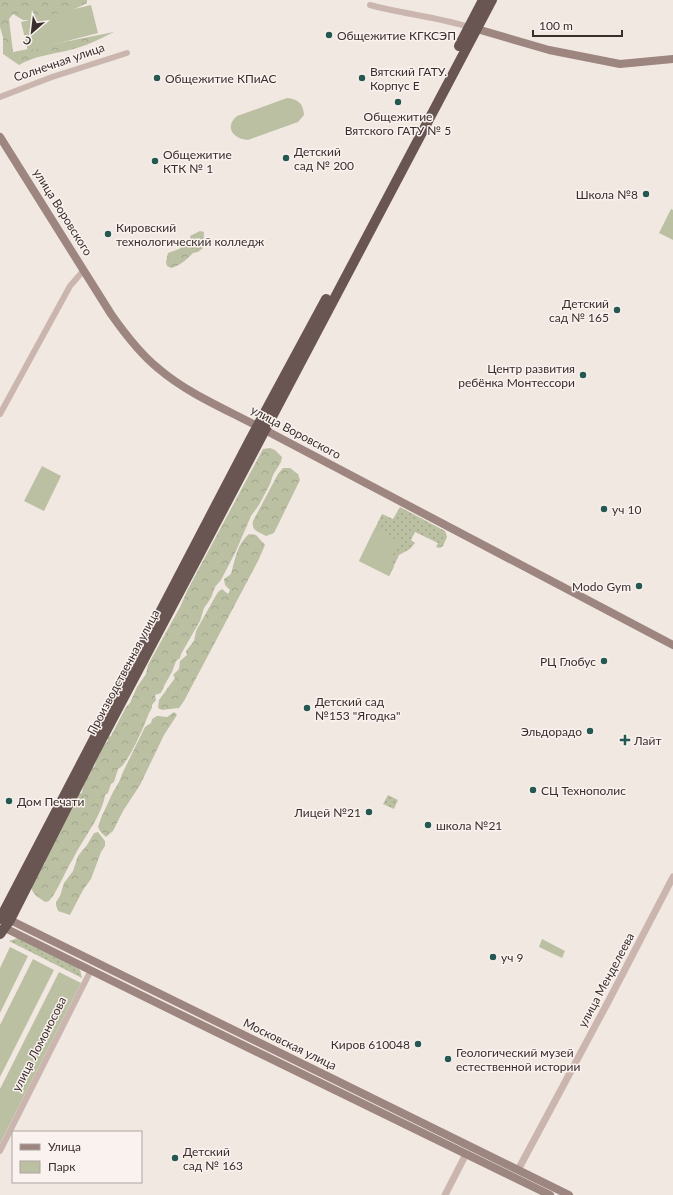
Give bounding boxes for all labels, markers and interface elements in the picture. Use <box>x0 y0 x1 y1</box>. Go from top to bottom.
north arrow <box>12 12 52 52</box>
scale bar <box>533 12 622 38</box>
text: 100 m <box>539 18 573 33</box>
place label: Общежитие КГКСЭП <box>337 28 456 43</box>
marker: Общежитие КГКСЭП <box>324 30 334 40</box>
street label: Солнечная улица <box>12 40 106 84</box>
place label: Вятский ГАТУ. Корпус Е <box>370 64 447 93</box>
place label: Общежитие КПиАС <box>165 71 276 86</box>
marker: Общежитие КПиАС <box>152 73 162 83</box>
marker: Вятский ГАТУ. Корпус Е <box>357 73 367 83</box>
marker: Общежитие Вятского ГАТУ № 5 <box>393 97 403 107</box>
place label: Общежитие Вятского ГАТУ № 5 <box>345 109 451 138</box>
place label: Детский сад № 200 <box>294 144 354 173</box>
place label: Общежитие КТК № 1 <box>163 147 232 176</box>
marker: Детский сад № 200 <box>281 153 291 163</box>
marker: Общежитие КТК № 1 <box>150 156 160 166</box>
street label: улица Воровского <box>30 166 96 258</box>
place label: Школа №8 <box>576 187 638 202</box>
marker: Школа №8 <box>641 189 651 199</box>
place label: Кировский технологический колледж <box>116 220 265 249</box>
marker: Кировский технологический колледж <box>103 229 113 239</box>
place label: Детский сад № 165 <box>549 296 609 325</box>
marker: Детский сад № 165 <box>612 305 622 315</box>
place label: Центр развития ребёнка Монтессори <box>458 361 575 390</box>
marker: Центр развития ребёнка Монтессори <box>578 370 588 380</box>
street label: улица Воровского <box>248 402 344 462</box>
place label: уч 10 <box>612 502 641 517</box>
marker: уч 10 <box>599 504 609 514</box>
place label: Modo Gym <box>572 579 631 594</box>
marker: Modo Gym <box>634 581 644 591</box>
street label: Производственная улица <box>84 607 162 737</box>
place label: РЦ Глобус <box>540 654 596 669</box>
marker: РЦ Глобус <box>599 656 609 666</box>
place label: Детский сад №153 "Ягодка" <box>315 694 400 723</box>
marker: Детский сад №153 "Ягодка" <box>302 703 312 713</box>
place label: Эльдорадо <box>521 724 582 739</box>
marker: Эльдорадо <box>585 726 595 736</box>
place label: Лайт <box>633 733 661 748</box>
marker: Лайт <box>619 734 631 746</box>
place label: СЦ Технополис <box>541 783 626 798</box>
marker: СЦ Технополис <box>528 785 538 795</box>
place label: Дом Печати <box>17 794 84 809</box>
marker: Дом Печати <box>4 796 14 806</box>
place label: Лицей №21 <box>293 805 361 820</box>
marker: Лицей №21 <box>364 807 374 817</box>
place label: школа №21 <box>436 818 502 833</box>
marker: школа №21 <box>423 820 433 830</box>
street label: улица Менделеева <box>575 930 637 1030</box>
place label: уч 9 <box>501 950 523 965</box>
marker: уч 9 <box>488 952 498 962</box>
street label: улица Ломоносова <box>9 994 69 1094</box>
street label: Московская улица <box>241 1015 339 1073</box>
place label: Киров 610048 <box>331 1037 410 1052</box>
marker: Киров 610048 <box>413 1039 423 1049</box>
place label: Геологический музей естественной истории <box>456 1045 580 1074</box>
marker: Геологический музей естественной истории <box>443 1054 453 1064</box>
legend <box>12 1131 142 1183</box>
text: Улица <box>48 1139 81 1154</box>
place label: Детский сад № 163 <box>183 1144 243 1173</box>
marker: Детский сад № 163 <box>170 1153 180 1163</box>
text: Парк <box>48 1159 76 1174</box>

